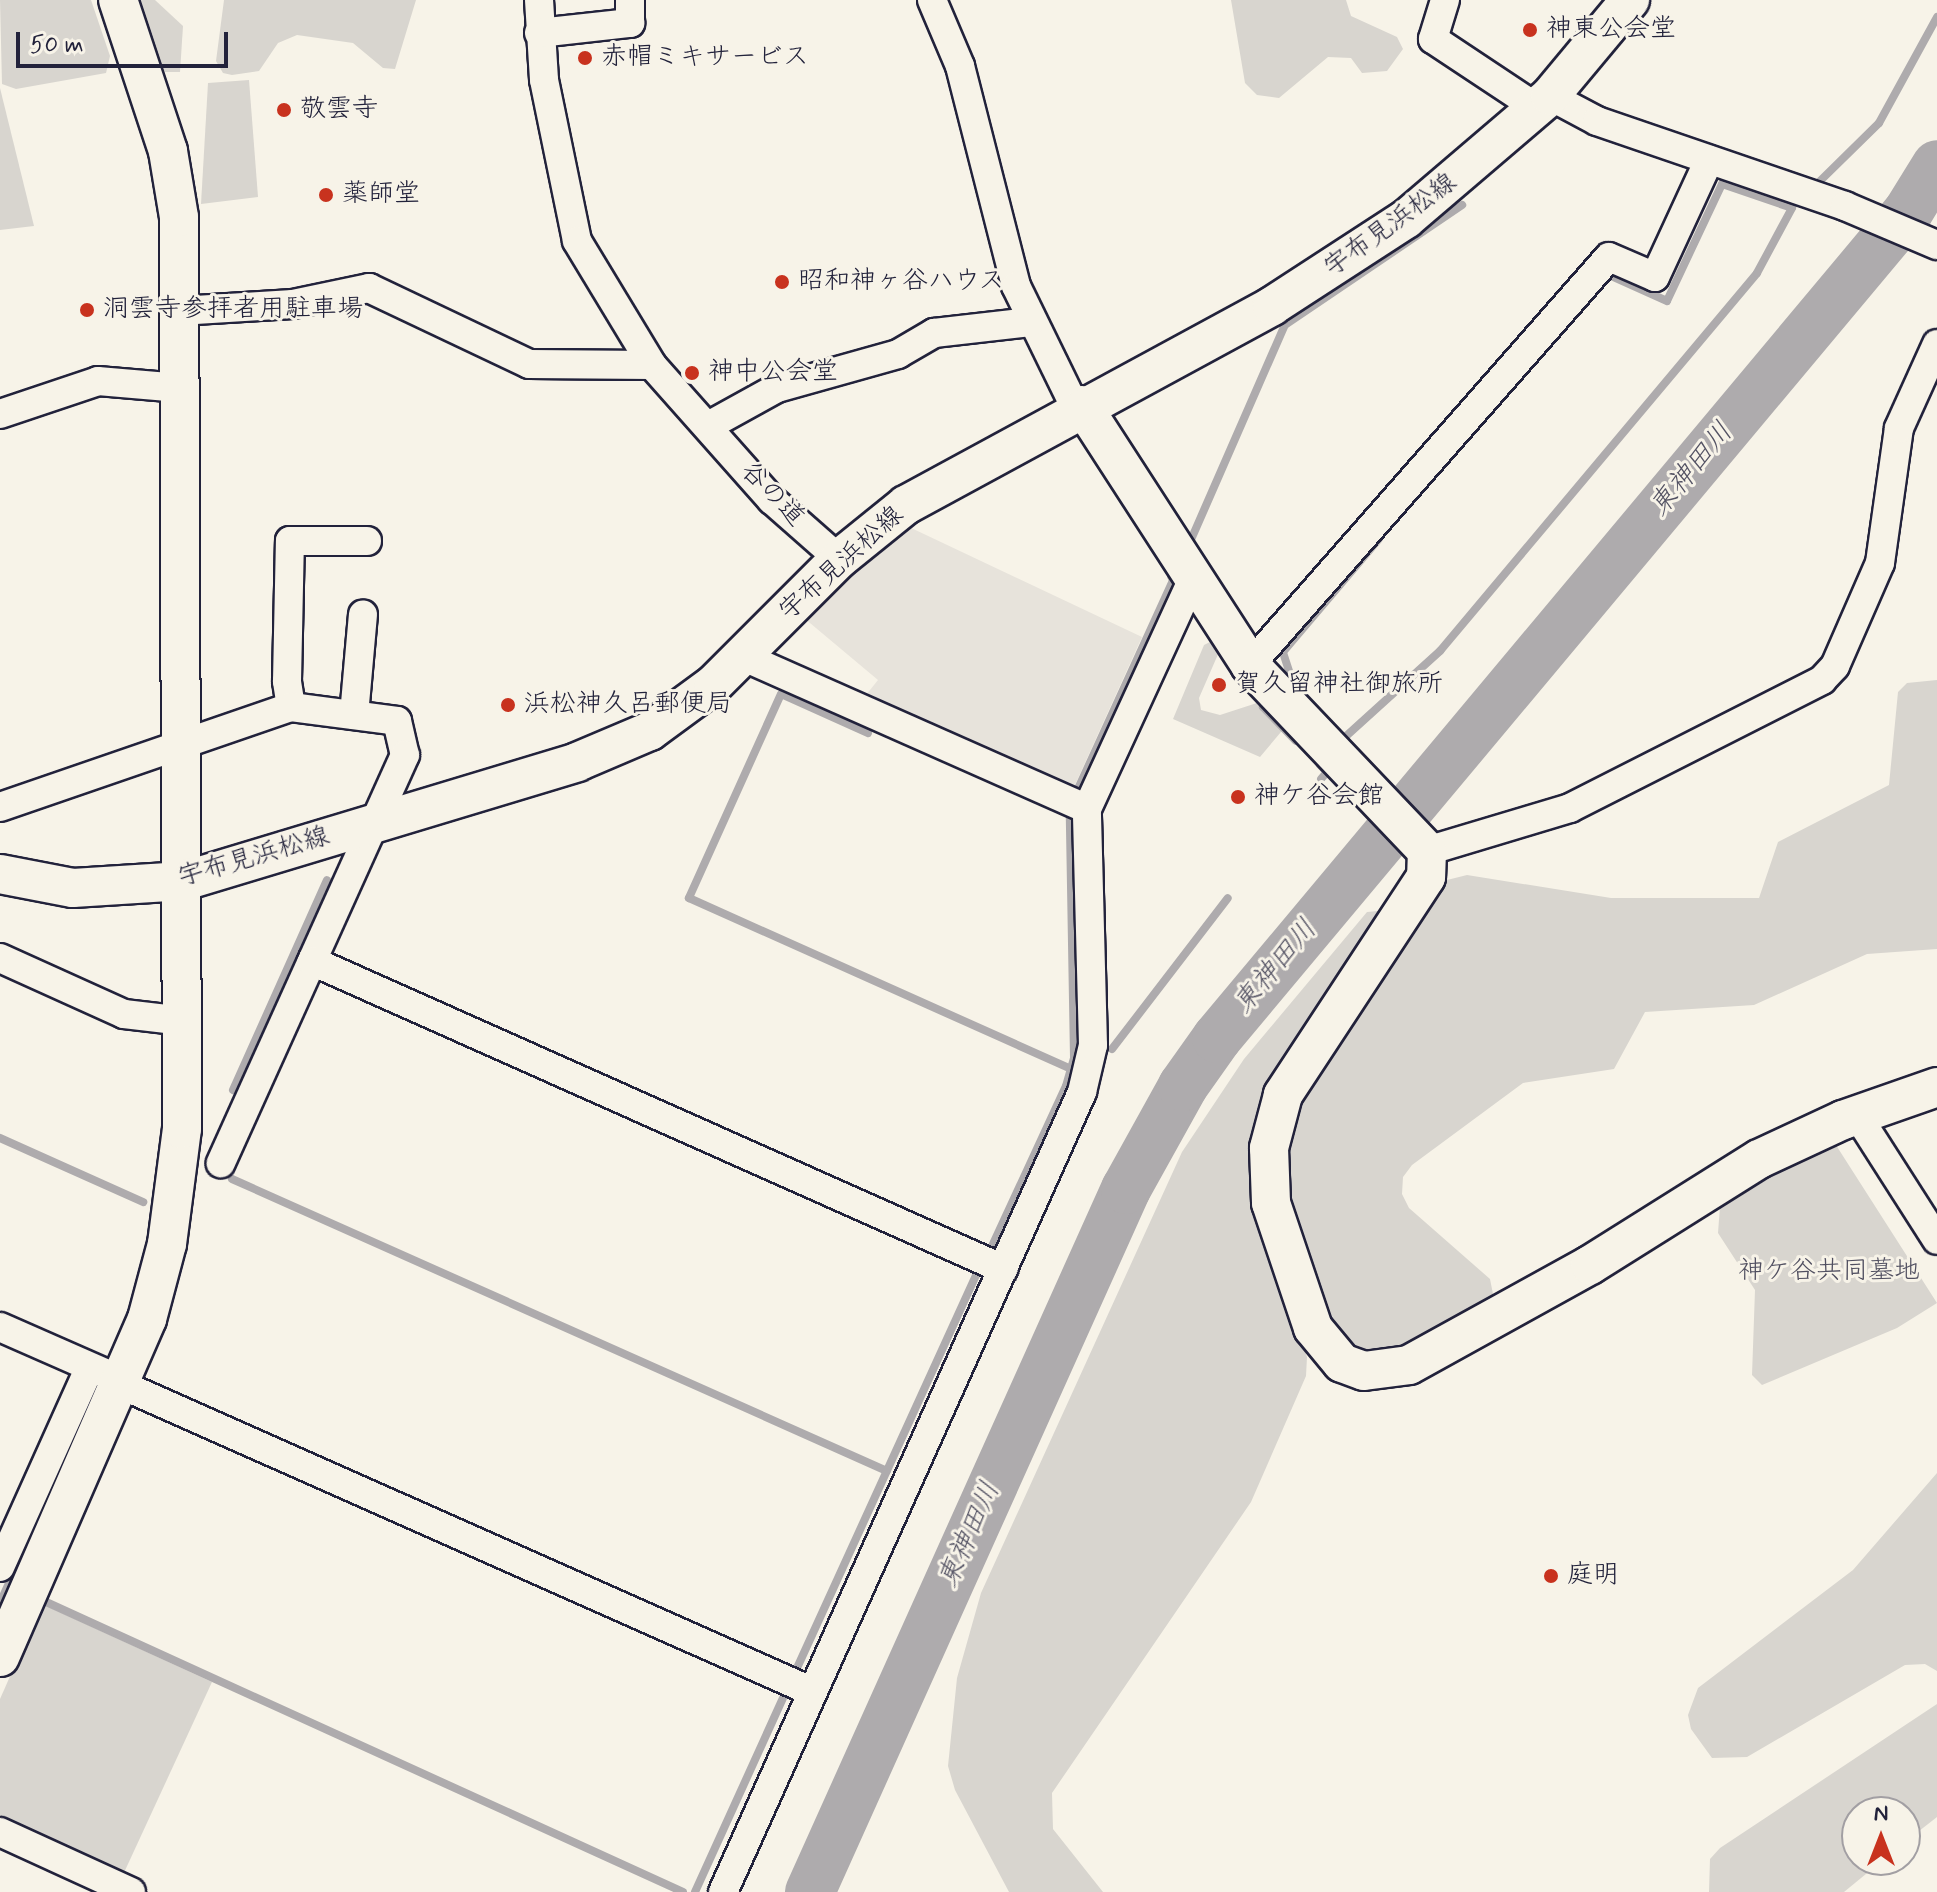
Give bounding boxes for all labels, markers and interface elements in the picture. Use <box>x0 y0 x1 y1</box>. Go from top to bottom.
place label: 神東公会堂 <box>1546 14 1676 46</box>
scale bar <box>20 16 232 66</box>
marker: 神東公会堂 <box>1521 21 1539 39</box>
text: 50 m <box>30 30 84 61</box>
place label: 赤帽ミキサービス <box>601 42 809 74</box>
marker: 赤帽ミキサービス <box>576 49 594 67</box>
place label: 敬雲寺 <box>300 94 378 126</box>
marker: 敬雲寺 <box>275 101 293 119</box>
street label: 宇布見浜松線 <box>1319 168 1463 284</box>
place label: 薬師堂 <box>342 179 420 211</box>
marker: 薬師堂 <box>317 186 335 204</box>
place label: 昭和神ヶ谷ハウス <box>798 266 1006 298</box>
marker: 昭和神ヶ谷ハウス <box>773 273 791 291</box>
place label: 洞雲寺参拝者用駐車場 <box>103 294 363 326</box>
marker: 洞雲寺参拝者用駐車場 <box>78 301 96 319</box>
place label: 神中公会堂 <box>708 357 838 389</box>
marker: 神中公会堂 <box>683 364 701 382</box>
water label: 東神田川 <box>1643 416 1741 524</box>
street label: 谷の道 <box>734 456 810 534</box>
street label: 宇布見浜松線 <box>774 500 910 628</box>
place label: 賀久留神社御旅所 <box>1235 669 1443 701</box>
marker: 賀久留神社御旅所 <box>1210 676 1228 694</box>
place label: 浜松神久呂郵便局 <box>524 689 732 721</box>
marker: 浜松神久呂郵便局 <box>499 696 517 714</box>
place label: 神ケ谷会館 <box>1254 781 1384 813</box>
marker: 神ケ谷会館 <box>1229 788 1247 806</box>
street label: 宇布見浜松線 <box>175 822 333 894</box>
water label: 東神田川 <box>1227 913 1325 1021</box>
park label: 神ケ谷共同墓地 <box>1738 1256 1920 1288</box>
water label: 東神田川 <box>932 1477 1008 1593</box>
place label: 庭明 <box>1567 1560 1619 1592</box>
marker: 庭明 <box>1542 1567 1560 1585</box>
north arrow <box>1841 1796 1921 1876</box>
text: N <box>1874 1800 1888 1828</box>

